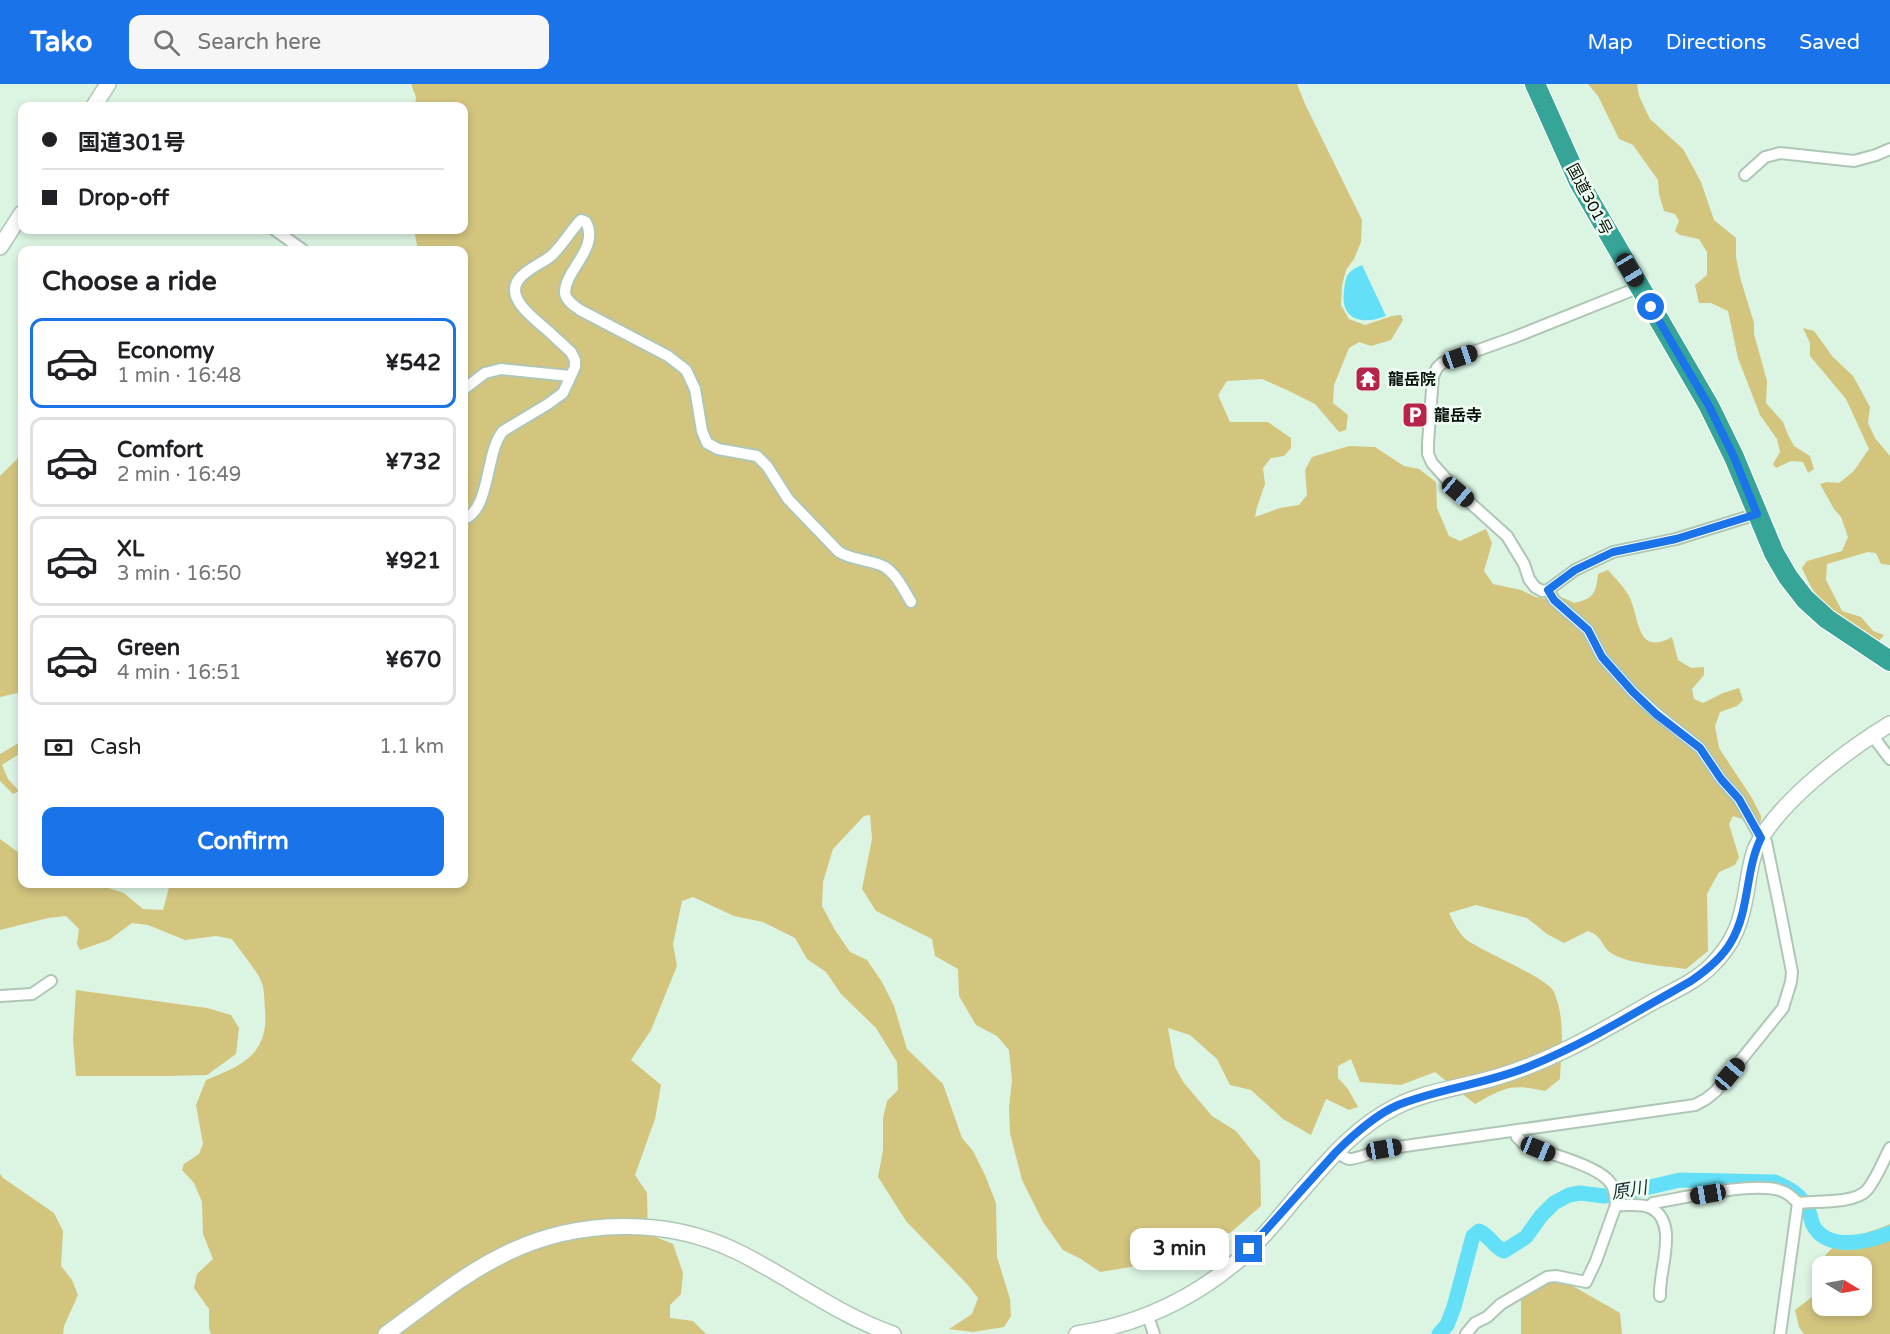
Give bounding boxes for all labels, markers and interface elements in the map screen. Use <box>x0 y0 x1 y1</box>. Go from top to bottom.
search box <box>129 15 549 69</box>
text: Tako <box>30 25 93 59</box>
icon: search <box>150 26 183 59</box>
text: Search here <box>198 29 321 55</box>
text: Map <box>1587 30 1633 55</box>
text: Directions <box>1666 30 1766 55</box>
text: Saved <box>1799 30 1860 55</box>
text: 国道301号 <box>78 130 185 156</box>
street label: 国道301号 <box>1562 160 1616 239</box>
text: Drop-off <box>78 185 169 211</box>
car <box>1613 250 1647 290</box>
text: Choose a ride <box>42 265 217 298</box>
route start <box>1637 293 1664 320</box>
icon: car <box>45 336 99 390</box>
text: Economy <box>117 338 214 364</box>
car <box>1440 343 1480 371</box>
text: ¥542 <box>385 350 441 376</box>
text: 1 min · 16:48 <box>117 364 241 388</box>
temple icon: 龍岳院 <box>1353 364 1383 394</box>
place label: 龍岳院 <box>1388 370 1436 390</box>
parking icon: 龍岳寺 <box>1400 400 1430 430</box>
place label: 龍岳寺 <box>1434 406 1482 426</box>
icon: car <box>45 435 99 489</box>
text: Comfort <box>117 437 203 463</box>
text: ¥732 <box>385 449 441 475</box>
text: 2 min · 16:49 <box>117 463 241 487</box>
car <box>1438 474 1478 510</box>
icon: car <box>45 534 99 588</box>
text: XL <box>117 536 144 562</box>
text: ¥921 <box>385 548 441 574</box>
text: 3 min · 16:50 <box>117 562 241 586</box>
icon: car <box>45 633 99 687</box>
text: Green <box>117 635 180 661</box>
text: ¥670 <box>385 647 441 673</box>
text: 4 min · 16:51 <box>117 661 241 685</box>
icon: cash <box>42 731 75 764</box>
text: Cash <box>90 734 142 760</box>
text: 1.1 km <box>379 735 444 759</box>
button: Confirm <box>42 807 444 876</box>
car <box>1712 1054 1748 1094</box>
car <box>1518 1134 1558 1164</box>
car <box>1365 1137 1403 1161</box>
water label: 原川 <box>1610 1176 1650 1204</box>
car <box>1689 1182 1727 1206</box>
callout: 3 min <box>1129 1228 1228 1270</box>
route end <box>1235 1235 1262 1262</box>
text: 3 min <box>1153 1237 1206 1261</box>
north arrow <box>1812 1256 1872 1316</box>
map controls <box>1812 1256 1872 1316</box>

